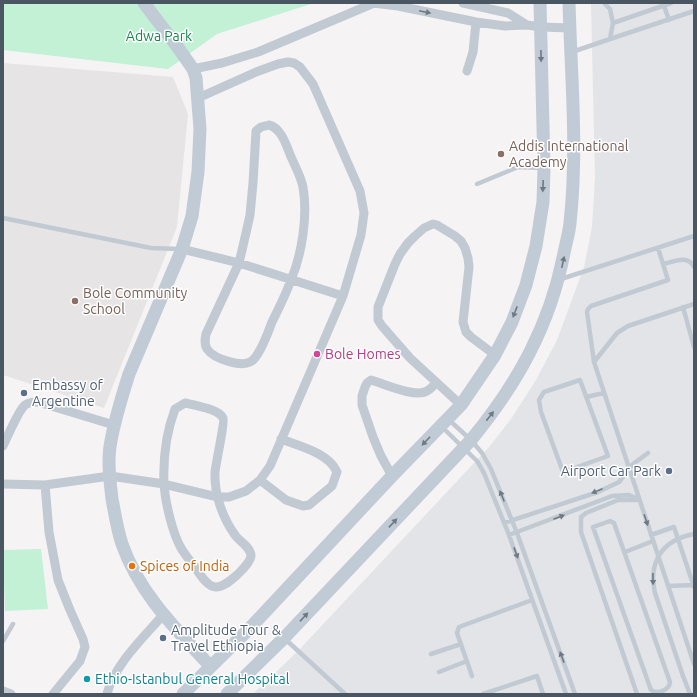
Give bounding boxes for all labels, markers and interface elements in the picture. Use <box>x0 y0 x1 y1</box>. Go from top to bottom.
one-way arrow <box>419 9 431 15</box>
park label: Adwa Park <box>126 28 192 44</box>
one-way arrow <box>538 50 545 62</box>
place label: Addis International Academy <box>509 138 629 170</box>
marker: Addis International Academy <box>496 149 506 159</box>
one-way arrow <box>540 180 546 193</box>
one-way arrow <box>560 256 566 268</box>
place label: Bole Community School <box>83 285 188 317</box>
marker: Bole Community School <box>70 296 80 306</box>
one-way arrow <box>512 307 518 319</box>
place label: Bole Homes <box>325 346 401 362</box>
marker: Bole Homes <box>312 349 322 359</box>
place label: Embassy of Argentine <box>32 377 104 409</box>
marker: Embassy of Argentine <box>19 388 29 398</box>
one-way arrow <box>486 411 494 422</box>
one-way arrow <box>421 436 431 446</box>
place label: Airport Car Park <box>561 463 661 479</box>
marker: Airport Car Park <box>664 466 674 476</box>
one-way arrow <box>591 489 603 495</box>
one-way arrow <box>499 491 505 502</box>
one-way arrow <box>553 513 565 519</box>
one-way arrow <box>643 514 649 526</box>
one-way arrow <box>388 518 398 528</box>
one-way arrow <box>513 548 519 560</box>
place label: Spices of India <box>140 558 230 574</box>
marker: Spices of India <box>127 561 137 571</box>
one-way arrow <box>650 573 656 586</box>
one-way arrow <box>299 612 309 622</box>
place label: Amplitude Tour & Travel Ethiopia <box>171 622 282 654</box>
marker: Amplitude Tour & Travel Ethiopia <box>158 633 168 643</box>
one-way arrow <box>558 651 564 663</box>
place label: Ethio-Istanbul General Hospital <box>95 671 290 687</box>
marker: Ethio-Istanbul General Hospital <box>82 674 92 684</box>

